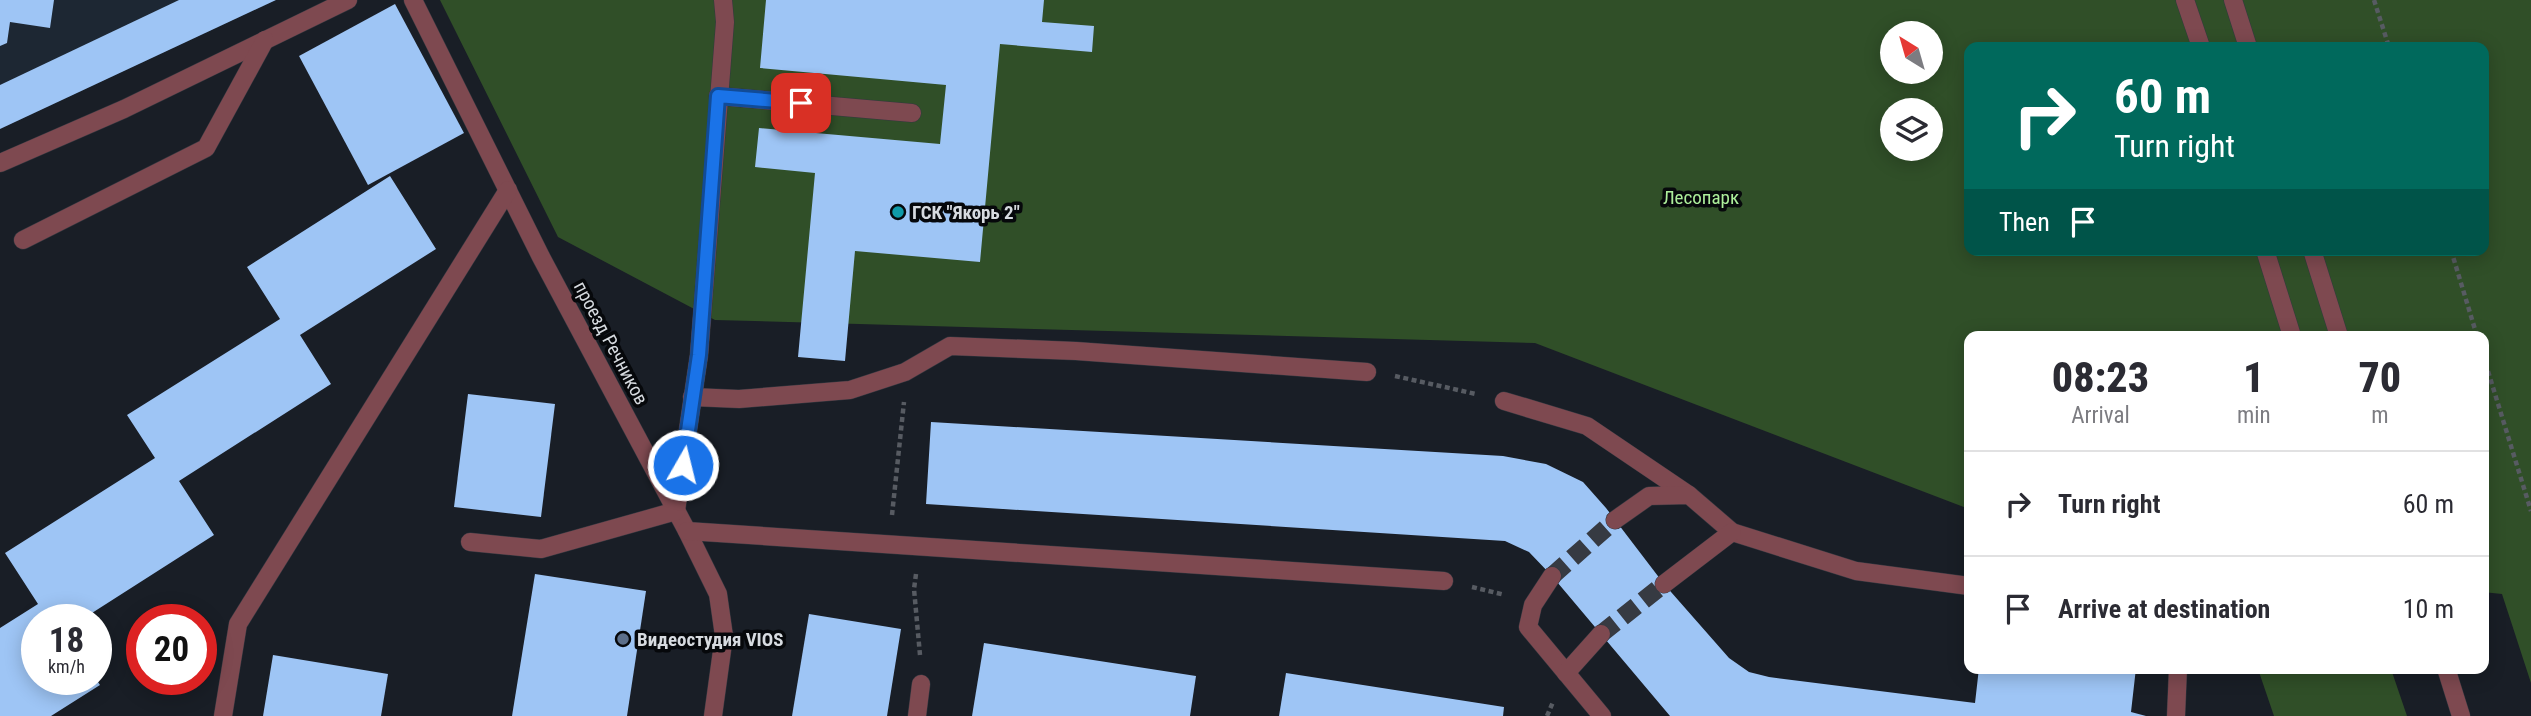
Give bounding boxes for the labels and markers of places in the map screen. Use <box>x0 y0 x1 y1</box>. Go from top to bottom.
pin <box>771 73 831 133</box>
place label: ГСК "Якорь 2" <box>912 201 1020 224</box>
marker: ГСК "Якорь 2" <box>890 204 906 220</box>
place label: Видеостудия VIOS <box>637 628 783 651</box>
marker: Видеостудия VIOS <box>615 631 631 647</box>

